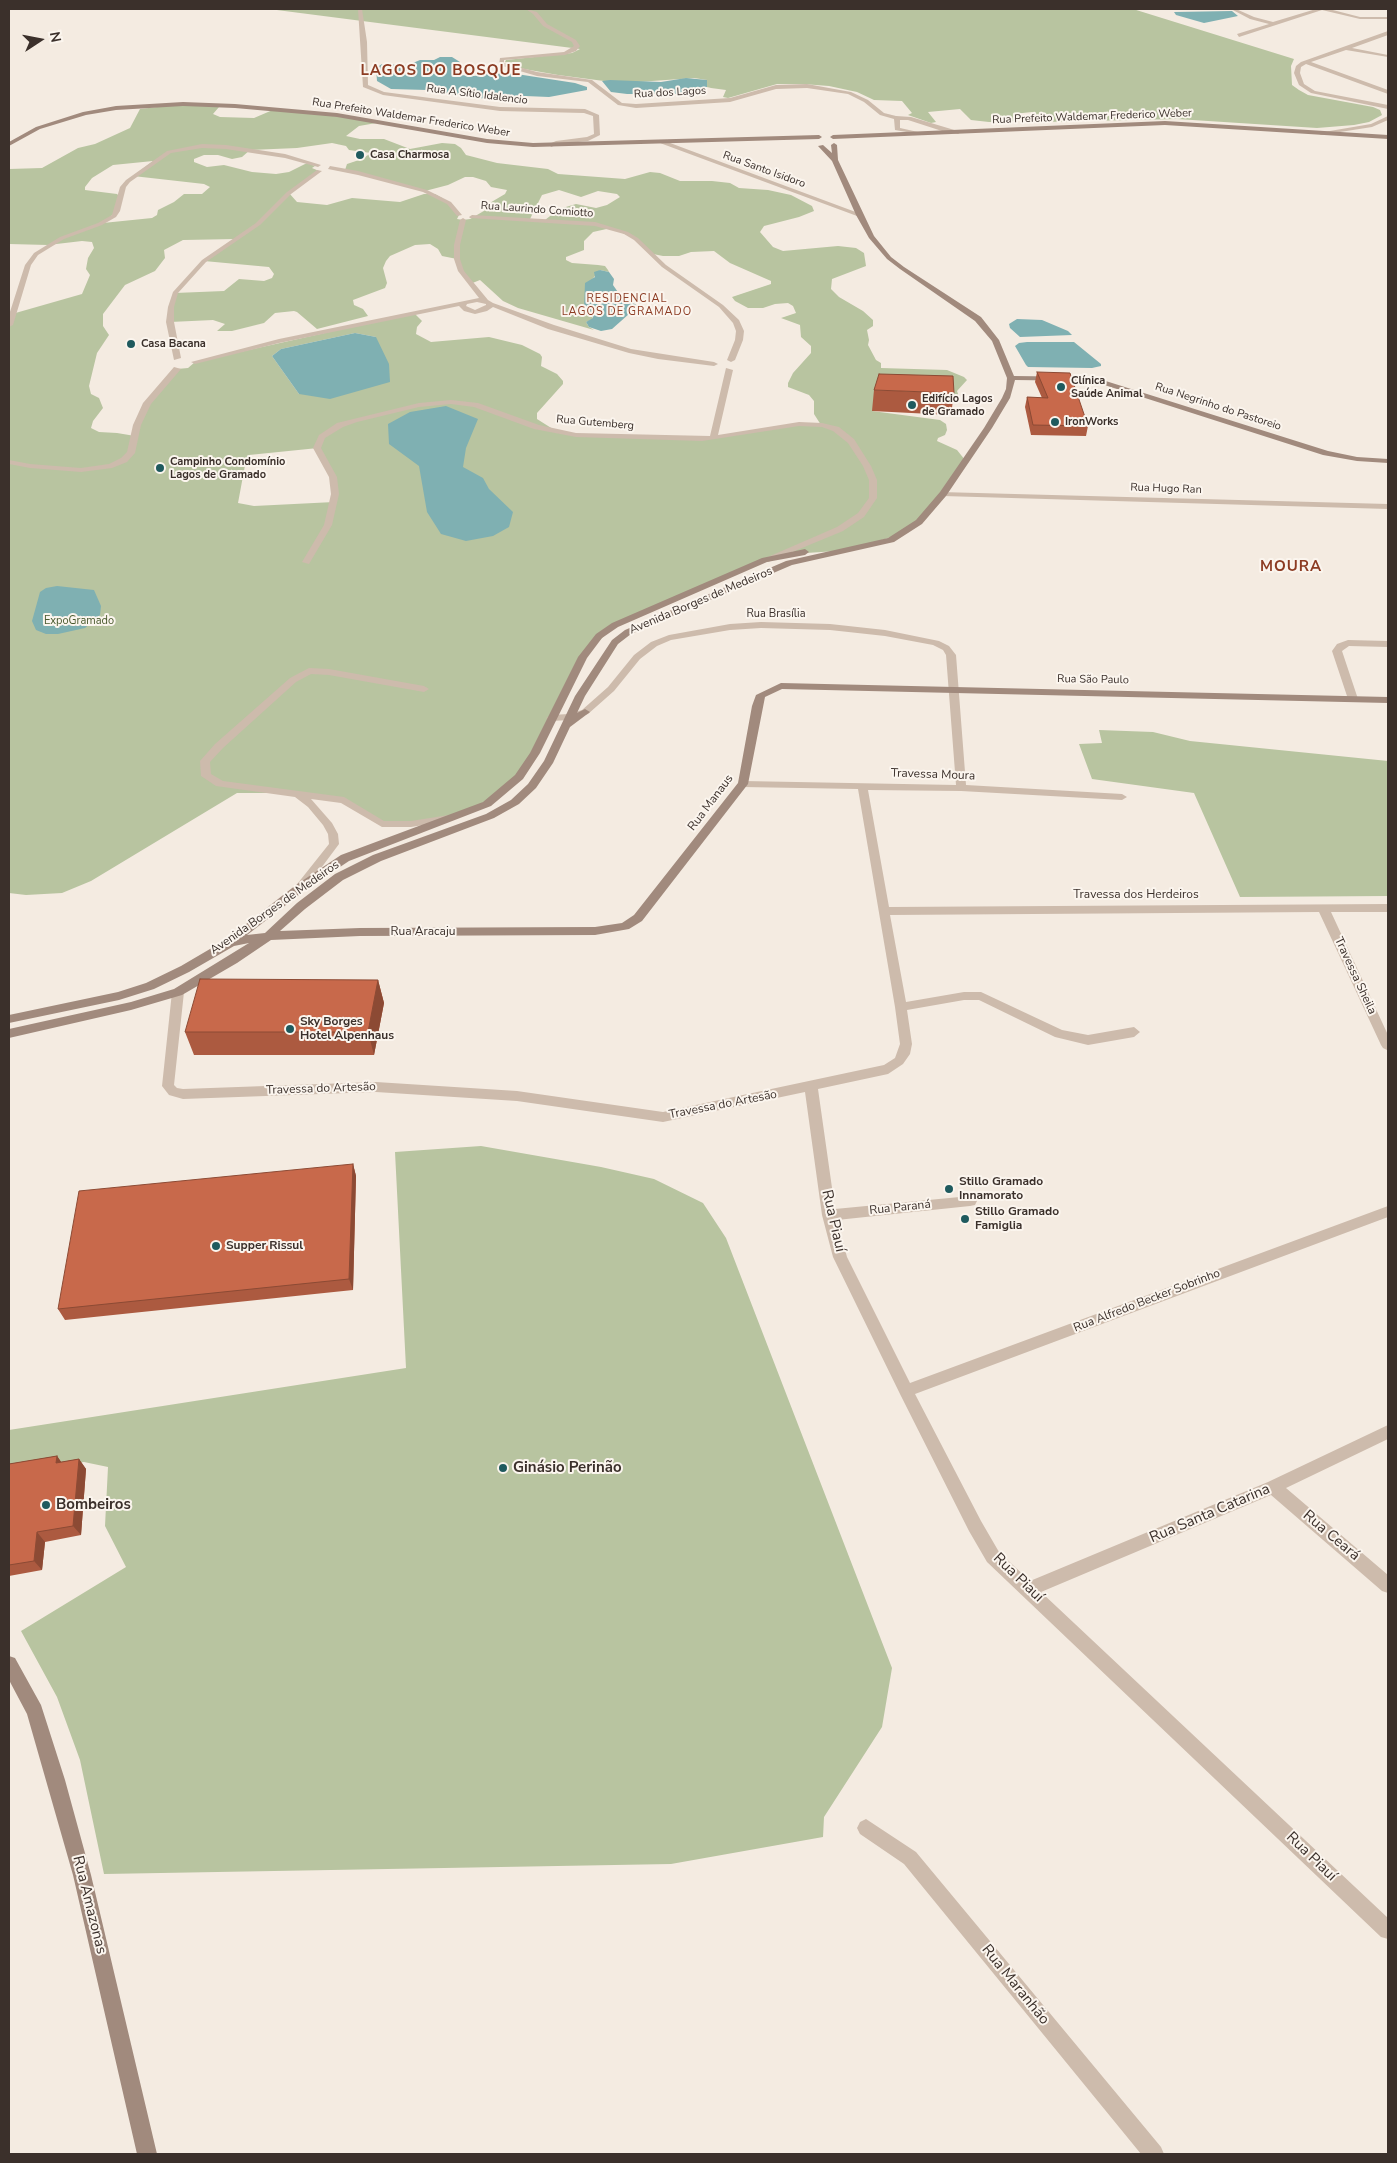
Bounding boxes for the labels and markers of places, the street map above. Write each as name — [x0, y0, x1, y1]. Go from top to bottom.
place label: Casa Charmosa — [370, 148, 449, 162]
marker: Casa Charmosa — [354, 149, 366, 161]
place label: Casa Bacana — [141, 337, 206, 351]
marker: Casa Bacana — [125, 338, 137, 350]
place label: Clínica Saúde Animal — [1071, 374, 1142, 400]
marker: Clínica Saúde Animal — [1055, 381, 1067, 393]
place label: Edifício Lagos de Gramado — [922, 392, 993, 418]
marker: Edifício Lagos de Gramado — [906, 399, 918, 411]
place label: IronWorks — [1065, 415, 1118, 429]
marker: IronWorks — [1049, 416, 1061, 428]
place label: Campinho Condomínio Lagos de Gramado — [170, 455, 285, 481]
marker: Campinho Condomínio Lagos de Gramado — [154, 462, 166, 474]
place label: Sky Borges Hotel Alpenhaus — [300, 1015, 394, 1043]
marker: Sky Borges Hotel Alpenhaus — [284, 1023, 296, 1035]
place label: Stillo Gramado Innamorato — [959, 1175, 1043, 1203]
marker: Stillo Gramado Innamorato — [943, 1183, 955, 1195]
place label: Stillo Gramado Famiglia — [975, 1205, 1059, 1233]
marker: Stillo Gramado Famiglia — [959, 1213, 971, 1225]
place label: Supper Rissul — [226, 1239, 303, 1253]
marker: Supper Rissul — [210, 1240, 222, 1252]
place label: Ginásio Perinão — [513, 1459, 622, 1477]
marker: Ginásio Perinão — [497, 1462, 509, 1474]
place label: Bombeiros — [56, 1496, 131, 1514]
marker: Bombeiros — [40, 1499, 52, 1511]

